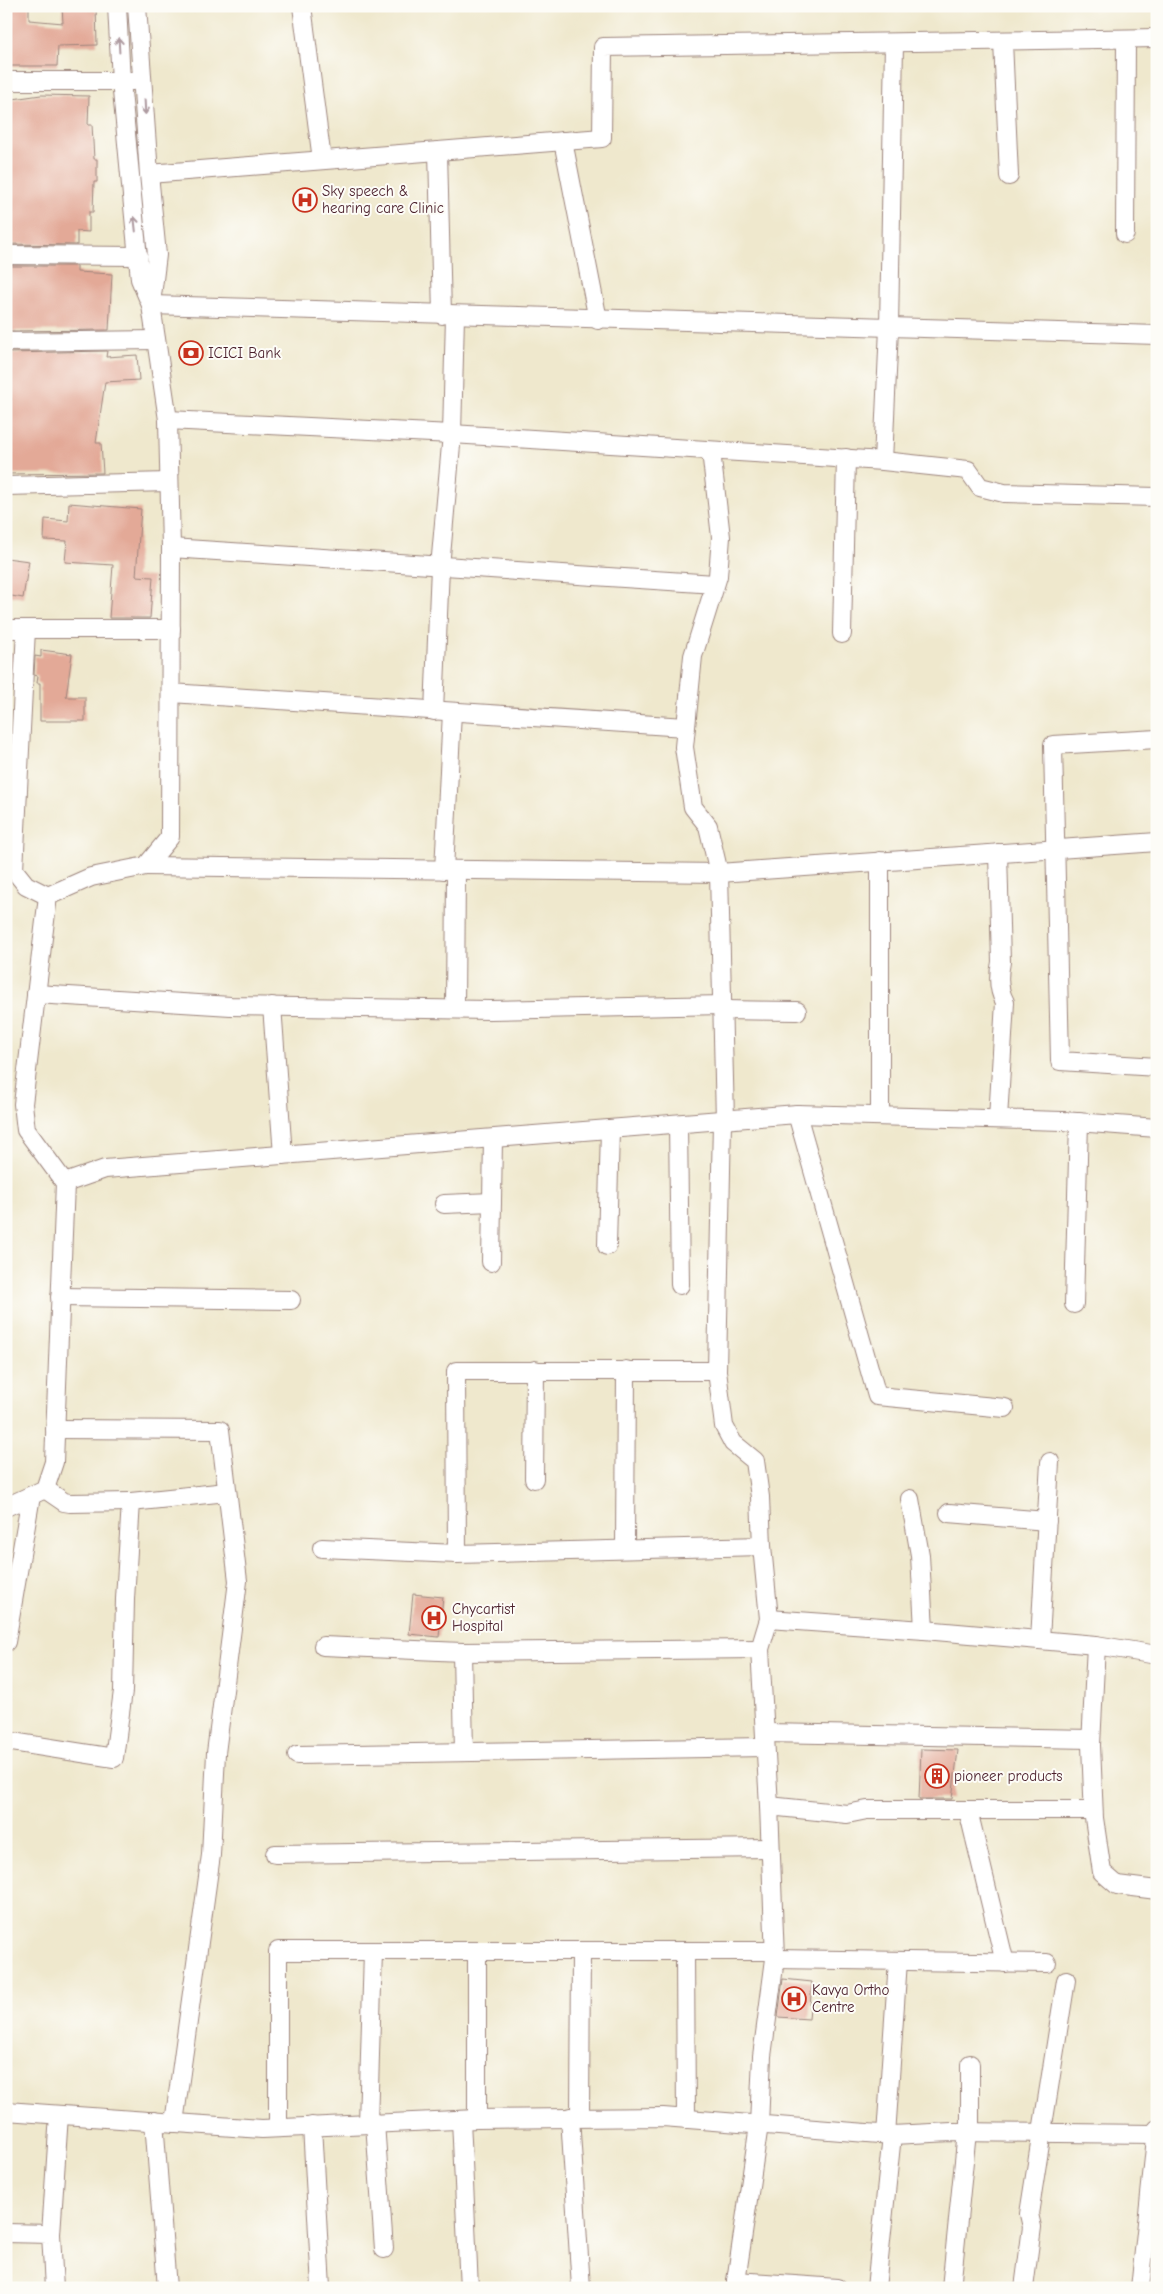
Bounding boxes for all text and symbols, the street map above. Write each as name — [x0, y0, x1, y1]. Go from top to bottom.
one-way arrow — [115, 37, 124, 53]
one-way arrow — [140, 99, 149, 115]
place label: Sky speech & hearing care Clinic — [322, 182, 444, 217]
hospital icon: Sky speech & hearing care Clinic — [292, 187, 318, 213]
one-way arrow — [130, 216, 140, 232]
bank icon: ICICI Bank — [178, 340, 204, 366]
place label: ICICI Bank — [208, 344, 282, 362]
place label: Chycartist Hospital — [452, 1600, 516, 1635]
hospital icon: Chycartist Hospital — [421, 1605, 447, 1631]
building icon: pioneer products — [924, 1763, 950, 1789]
place label: pioneer products — [954, 1767, 1063, 1785]
place label: Kavya Ortho Centre — [812, 1981, 890, 2016]
hospital icon: Kavya Ortho Centre — [781, 1986, 807, 2012]

